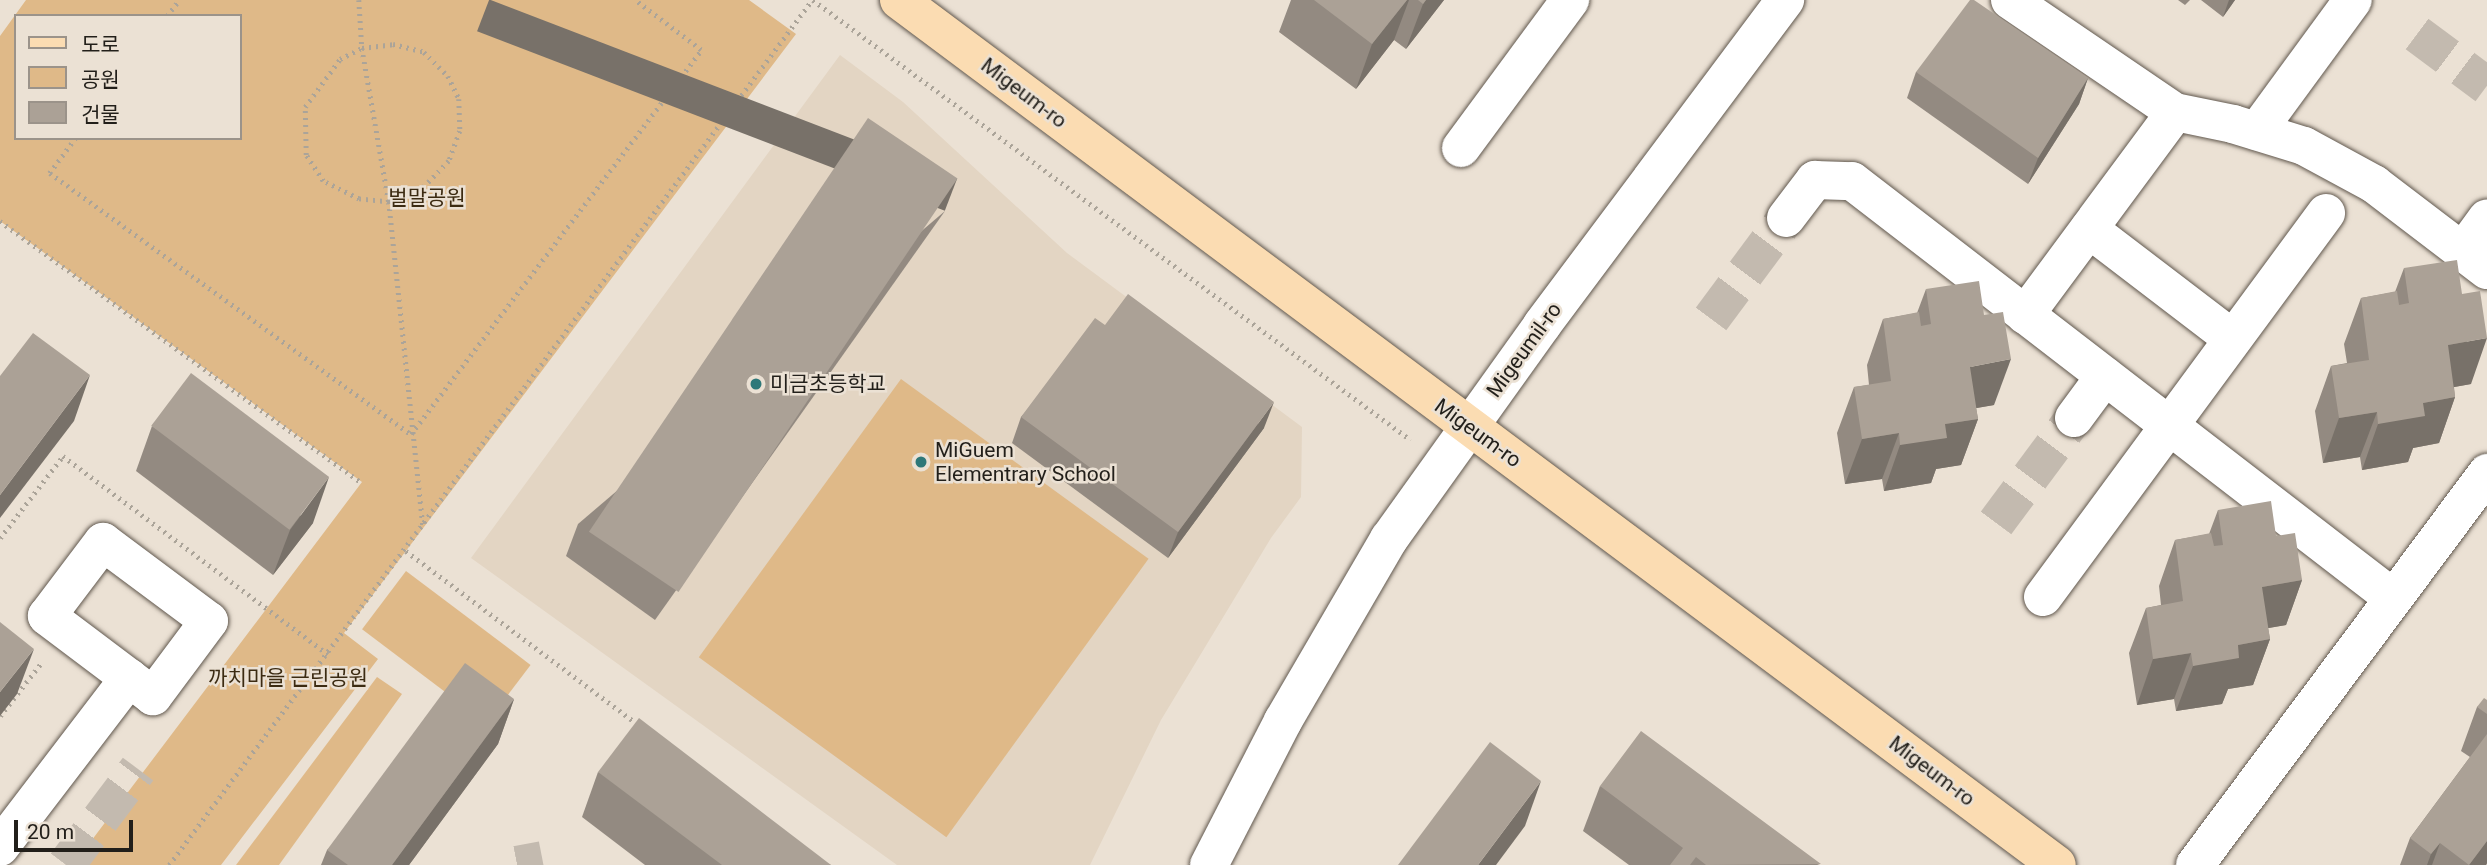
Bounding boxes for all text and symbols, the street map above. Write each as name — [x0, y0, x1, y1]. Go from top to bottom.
legend — [14, 14, 242, 140]
text: 도로 — [81, 33, 120, 57]
street label: Migeum-ro — [976, 53, 1072, 133]
text: 공원 — [81, 68, 120, 92]
text: 건물 — [81, 103, 120, 127]
park label: 벌말공원 — [388, 185, 466, 211]
street label: Migeumil-ro — [1481, 298, 1567, 402]
place label: 미금초등학교 — [770, 371, 886, 397]
marker: 미금초등학교 — [748, 376, 764, 392]
street label: Migeum-ro — [1430, 393, 1526, 473]
place label: MiGuem Elementrary School — [935, 437, 1116, 487]
marker: MiGuem Elementrary School — [913, 454, 929, 470]
park label: 까치마을 근린공원 — [208, 665, 368, 691]
street label: Migeum-ro — [1884, 731, 1980, 811]
scale bar — [18, 806, 136, 850]
text: 20 m — [27, 820, 74, 844]

